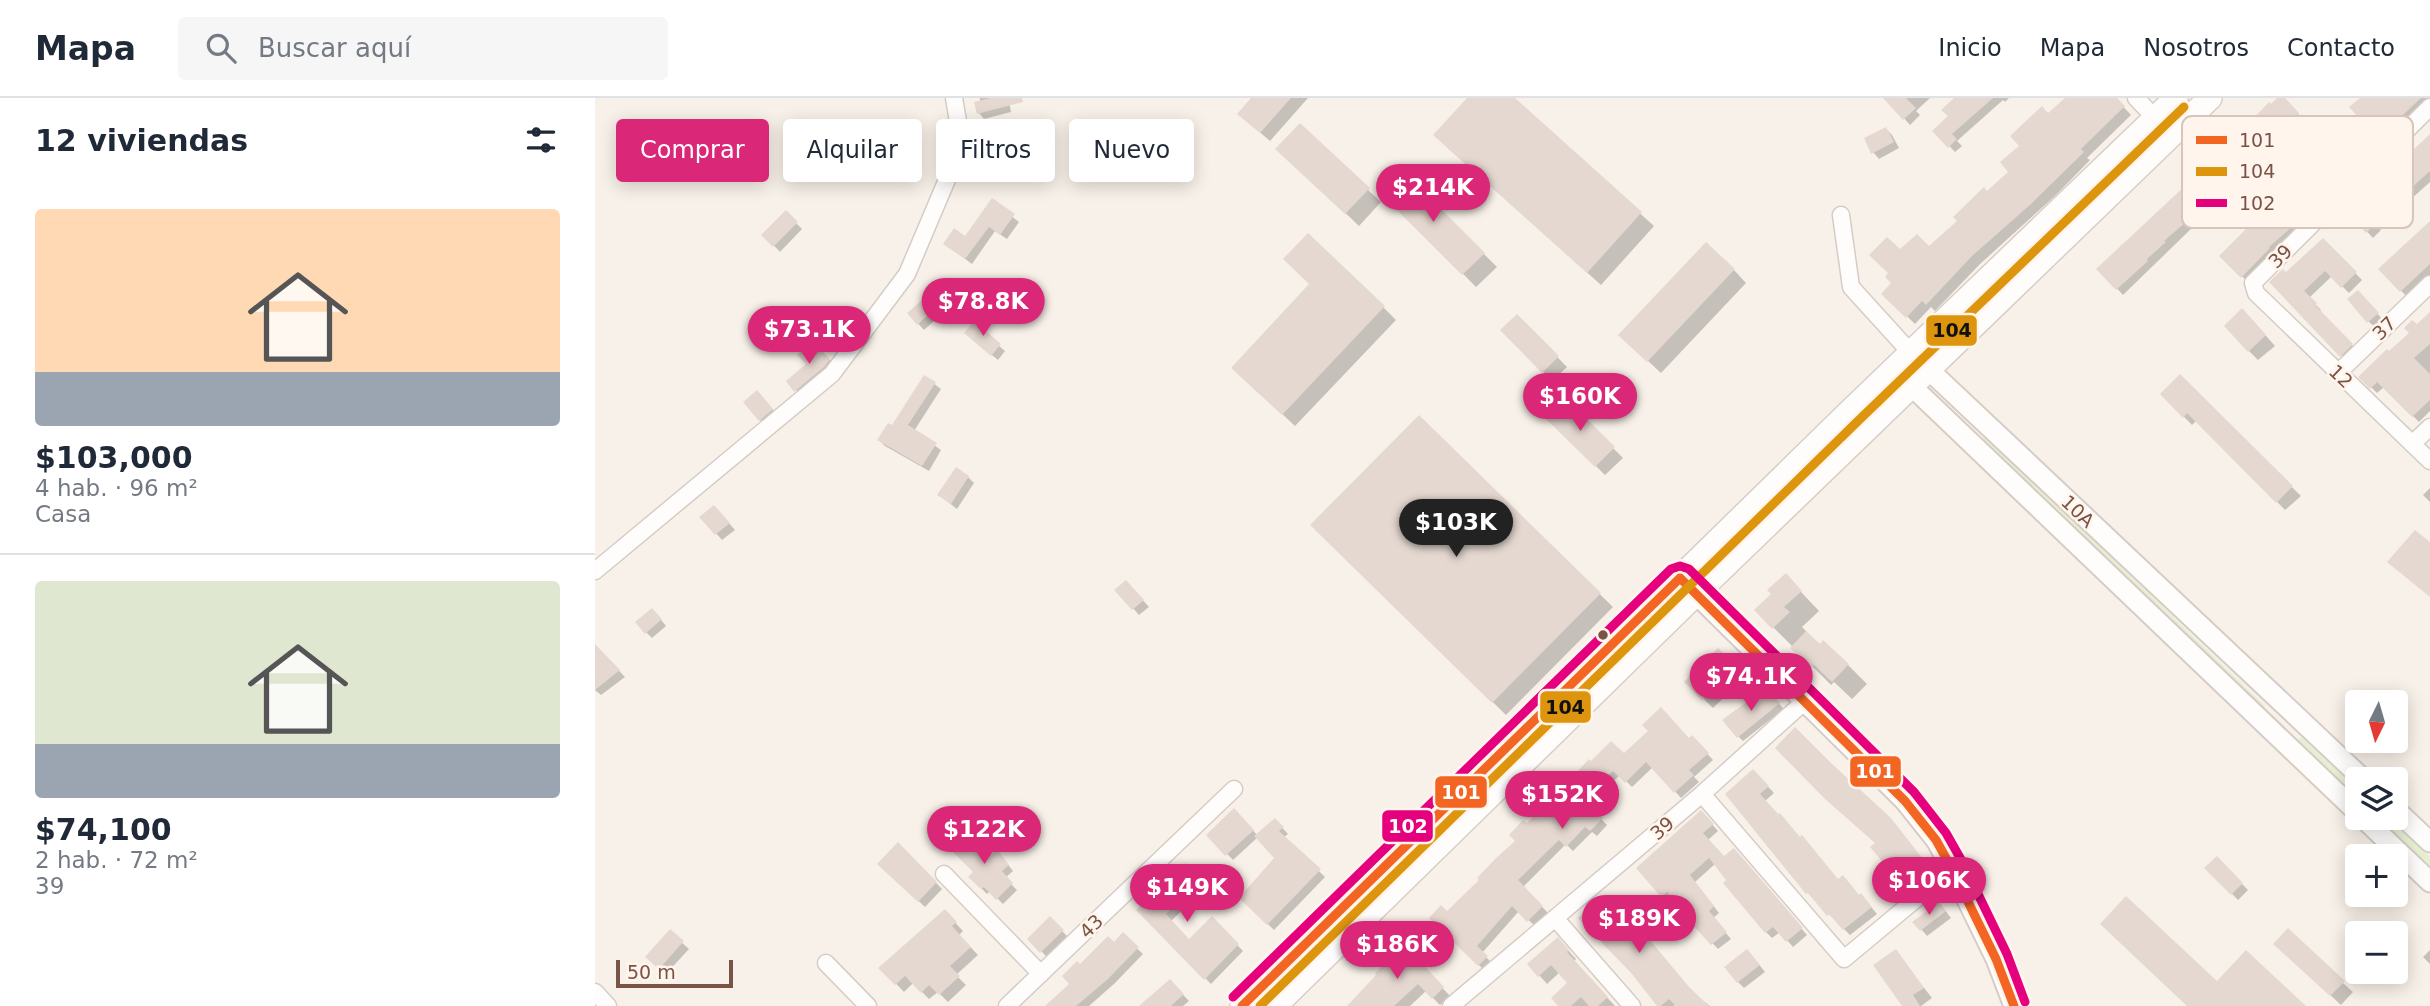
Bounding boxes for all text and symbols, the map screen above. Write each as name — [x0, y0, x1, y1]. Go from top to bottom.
search box — [178, 17, 668, 80]
text: Mapa — [35, 29, 136, 68]
icon: search — [202, 29, 240, 67]
text: Buscar aquí — [258, 33, 411, 63]
text: Inicio — [1938, 34, 2002, 62]
text: Mapa — [2040, 34, 2105, 62]
text: Nosotros — [2143, 34, 2249, 62]
text: Contacto — [2287, 34, 2395, 62]
legend — [2182, 116, 2413, 228]
chip: Comprar — [616, 119, 769, 182]
chip: Alquilar — [783, 119, 922, 182]
chip: Filtros — [936, 119, 1055, 182]
chip: Nuevo — [1069, 119, 1194, 182]
icon: filters — [522, 121, 560, 159]
text: 12 viviendas — [35, 123, 248, 158]
text: 101 — [2239, 129, 2275, 151]
text: 104 — [2239, 160, 2275, 182]
pin: $214K — [1384, 164, 1482, 224]
text: $214K — [1392, 174, 1474, 200]
text: 102 — [2239, 192, 2275, 214]
street label: 39 — [2264, 240, 2296, 272]
icon: home — [235, 254, 361, 380]
pin: $78.8K — [926, 278, 1040, 338]
text: $78.8K — [938, 288, 1028, 314]
pin: $73.1K — [752, 306, 866, 366]
street label: 37 — [2368, 312, 2400, 344]
line badge: 104 — [1925, 314, 1978, 347]
text: $73.1K — [764, 316, 854, 342]
text: 104 — [1932, 319, 1972, 341]
street label: 12 — [2325, 360, 2357, 392]
pin: $160K — [1531, 374, 1629, 433]
text: $160K — [1539, 383, 1621, 409]
text: $103,000 — [35, 440, 193, 475]
text: 4 hab. · 96 m² — [35, 475, 198, 501]
street label: 10A — [2057, 490, 2099, 532]
pin: $103K — [1407, 500, 1505, 559]
text: Casa — [35, 501, 91, 527]
text: $103K — [1415, 509, 1497, 535]
icon: home — [235, 626, 361, 752]
unlabelled marker — [1596, 628, 1610, 642]
pin: $74.1K — [1694, 654, 1808, 713]
text: $74.1K — [1706, 663, 1796, 689]
line badge: 104 — [1539, 690, 1592, 724]
north arrow — [2345, 690, 2408, 752]
map controls — [2345, 690, 2408, 984]
text: 104 — [1545, 696, 1585, 718]
line badge: 101 — [1849, 755, 1902, 788]
text: 101 — [1855, 760, 1895, 782]
button: layers — [2345, 767, 2408, 830]
pin: $152K — [1513, 772, 1611, 831]
line badge: 101 — [1434, 775, 1488, 809]
text: 101 — [1441, 781, 1481, 803]
text: $152K — [1521, 781, 1603, 807]
pin: $122K — [935, 806, 1033, 866]
line badge: 102 — [1381, 809, 1434, 843]
text: $74,100 — [35, 812, 172, 847]
street label: 39 — [1646, 812, 1678, 844]
text: 102 — [1388, 815, 1428, 837]
text: $122K — [943, 816, 1025, 842]
button: + — [2345, 844, 2408, 907]
text: 2 hab. · 72 m² — [35, 847, 198, 873]
pin: $106K — [1880, 858, 1978, 917]
pin: $149K — [1138, 864, 1236, 924]
text: $106K — [1888, 867, 1970, 893]
text: 39 — [35, 873, 64, 899]
text: $149K — [1146, 874, 1228, 900]
pin: $189K — [1590, 896, 1688, 955]
text: $189K — [1598, 905, 1680, 931]
street label: 43 — [1075, 910, 1107, 942]
button: − — [2345, 921, 2408, 984]
pin: $186K — [1348, 922, 1446, 981]
text: $186K — [1356, 931, 1438, 957]
scale bar — [616, 957, 733, 989]
text: 50 m — [627, 961, 676, 983]

